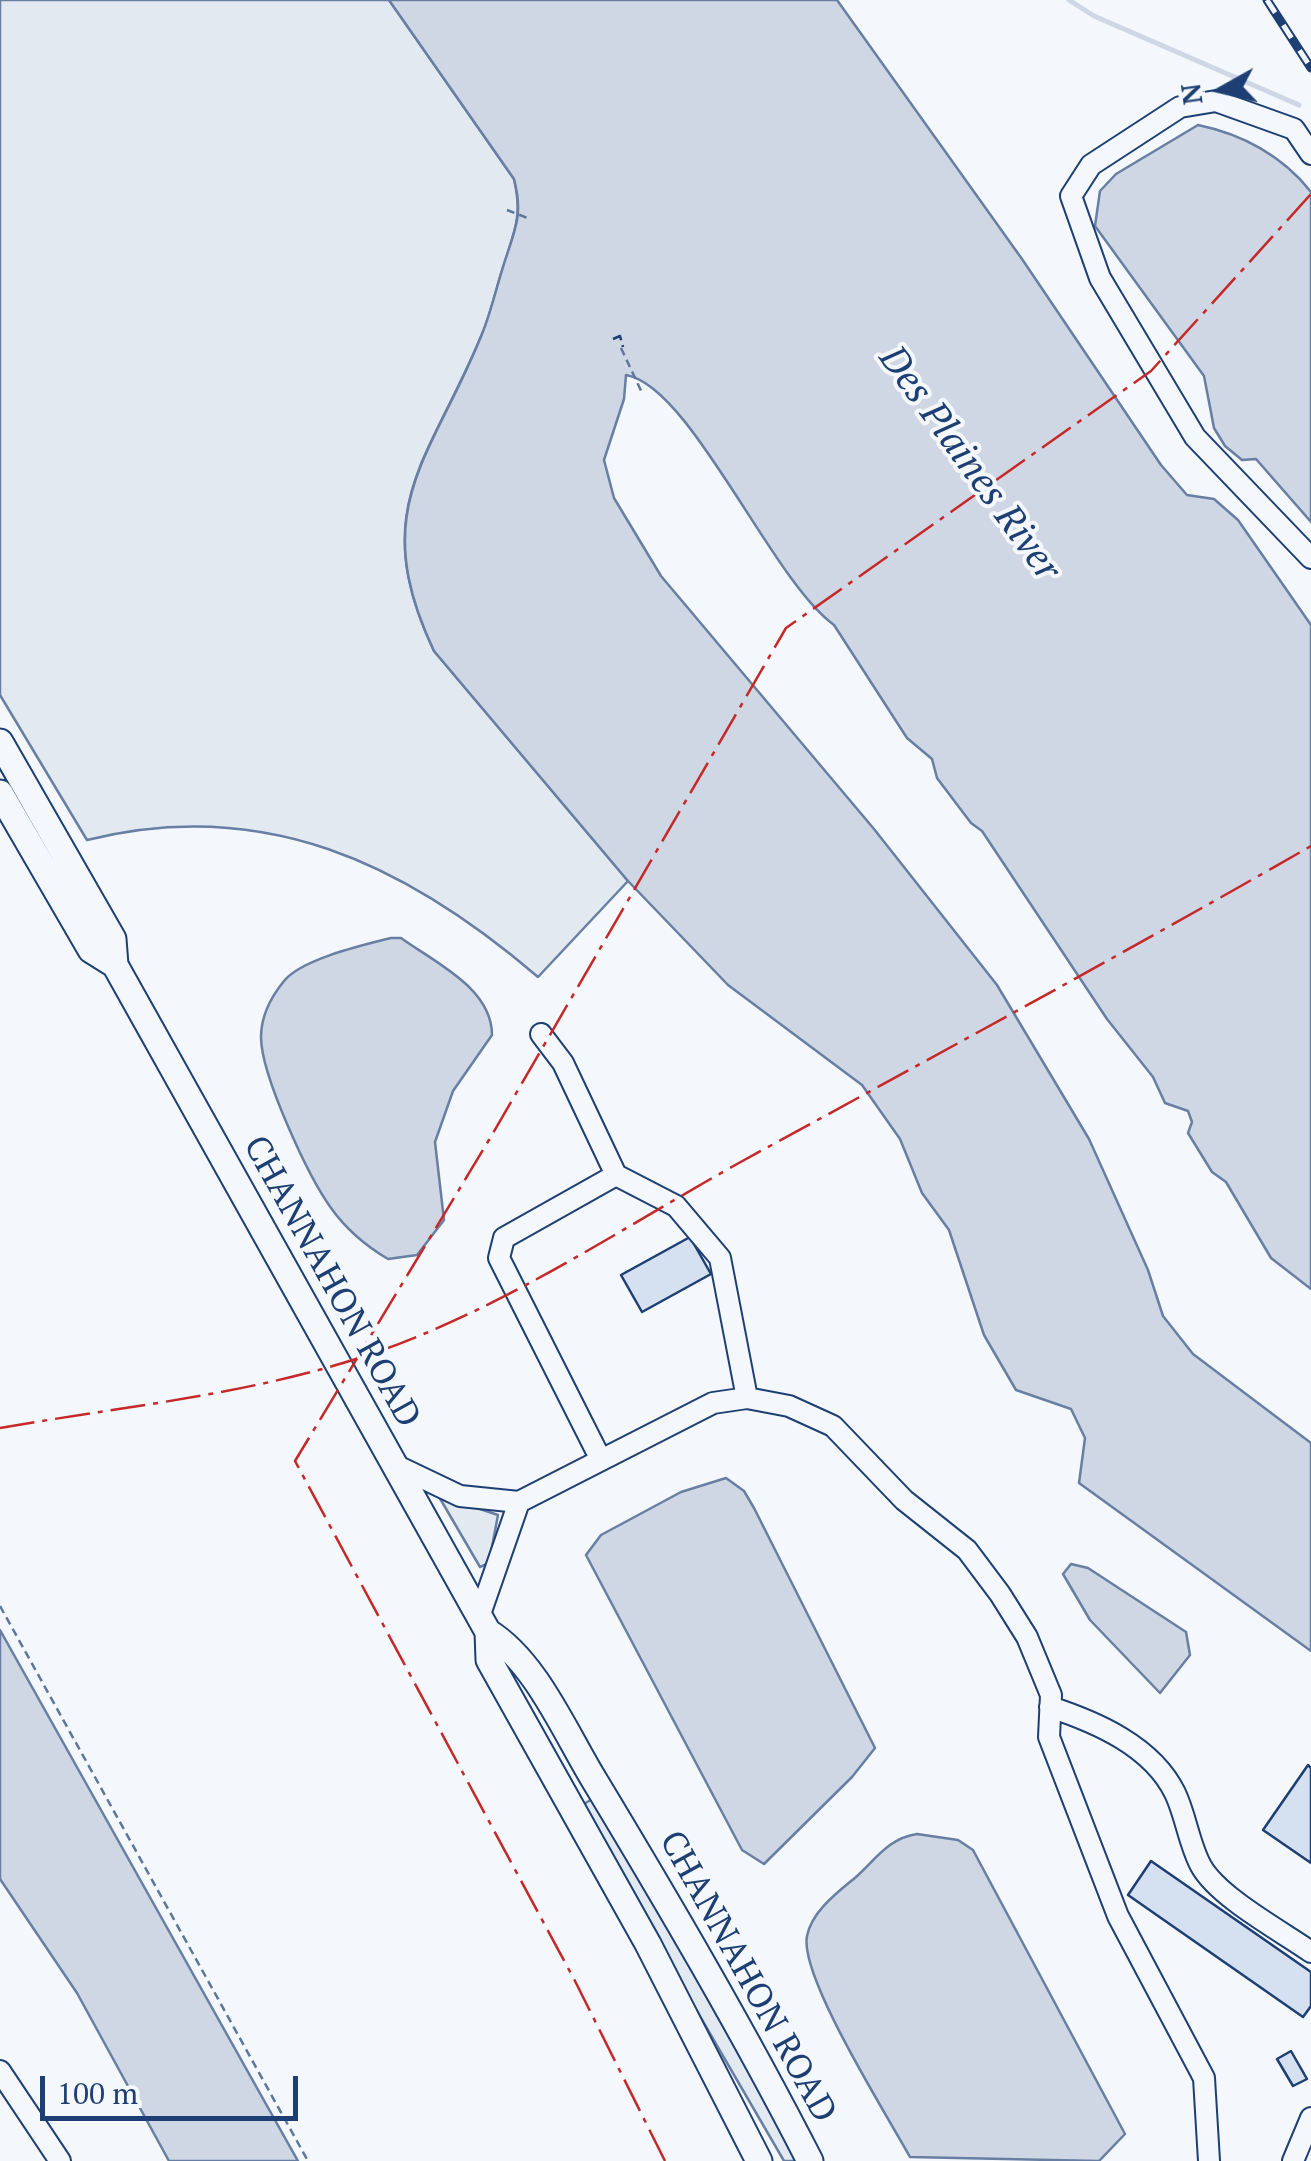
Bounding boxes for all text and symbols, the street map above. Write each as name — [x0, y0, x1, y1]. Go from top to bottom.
north arrow — [1171, 40, 1271, 140]
text: N — [1171, 81, 1211, 107]
water label: Des Plaines River — [869, 338, 1069, 590]
street label: CHANNAHON ROAD — [233, 1129, 429, 1435]
street label: CHANNAHON ROAD — [649, 1824, 845, 2130]
scale bar — [45, 2056, 302, 2118]
text: 100 m — [57, 2073, 138, 2113]

